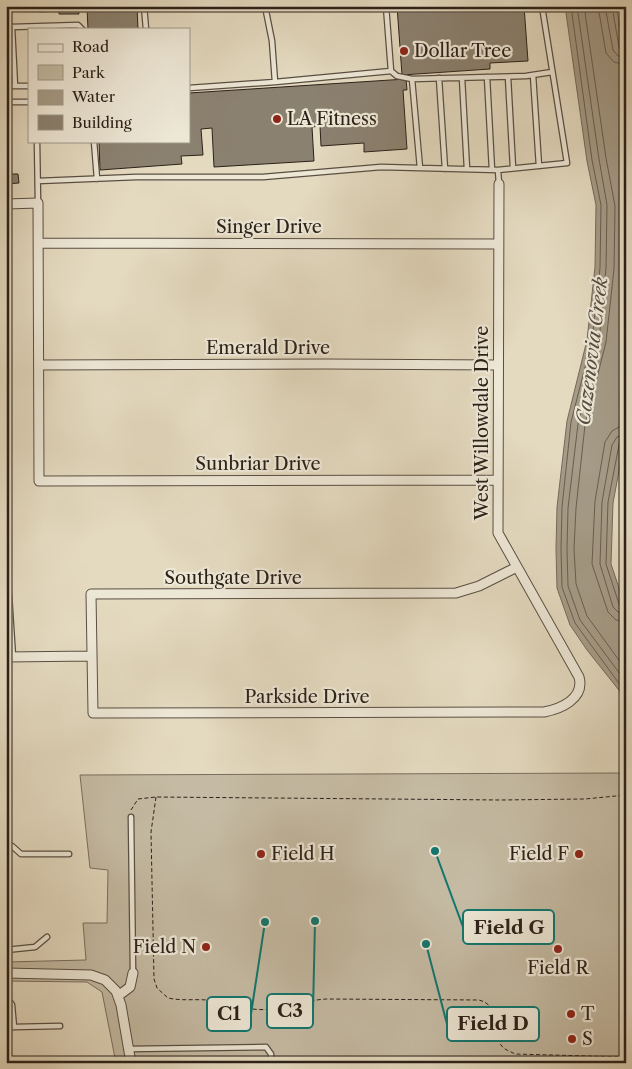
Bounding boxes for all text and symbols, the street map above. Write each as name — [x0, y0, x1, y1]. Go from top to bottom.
legend — [28, 28, 190, 142]
text: Road — [72, 37, 109, 56]
place label: Dollar Tree — [414, 40, 511, 62]
marker: Dollar Tree — [398, 45, 410, 57]
text: Park — [72, 63, 106, 82]
text: Water — [71, 87, 116, 106]
place label: LA Fitness — [287, 108, 377, 130]
text: Building — [72, 113, 132, 132]
marker: LA Fitness — [271, 113, 283, 125]
street label: Singer Drive — [216, 216, 322, 238]
water label: Cazenovia Creek — [572, 276, 613, 426]
street label: West Willowdale Drive — [471, 326, 493, 521]
street label: Emerald Drive — [206, 337, 330, 359]
street label: Sunbriar Drive — [195, 453, 321, 475]
street label: Southgate Drive — [164, 567, 302, 589]
street label: Parkside Drive — [244, 686, 370, 708]
place label: Field H — [271, 843, 335, 865]
place label: Field F — [509, 843, 569, 865]
marker: Field H — [255, 848, 267, 860]
marker: Field F — [573, 848, 585, 860]
callout: Field G — [463, 910, 554, 944]
text: Field G — [473, 916, 545, 939]
place label: Field N — [133, 936, 196, 958]
marker: Field N — [200, 941, 212, 953]
marker: Field R — [552, 943, 564, 955]
place label: Field R — [527, 957, 590, 979]
callout: C3 — [267, 994, 313, 1028]
callout: C1 — [207, 997, 251, 1031]
text: C3 — [277, 999, 303, 1022]
text: C1 — [217, 1002, 241, 1025]
place label: T — [581, 1003, 595, 1025]
callout: Field D — [447, 1007, 539, 1041]
marker: T — [565, 1008, 577, 1020]
text: Field D — [457, 1012, 529, 1035]
place label: S — [582, 1028, 593, 1050]
marker: S — [566, 1033, 578, 1045]

